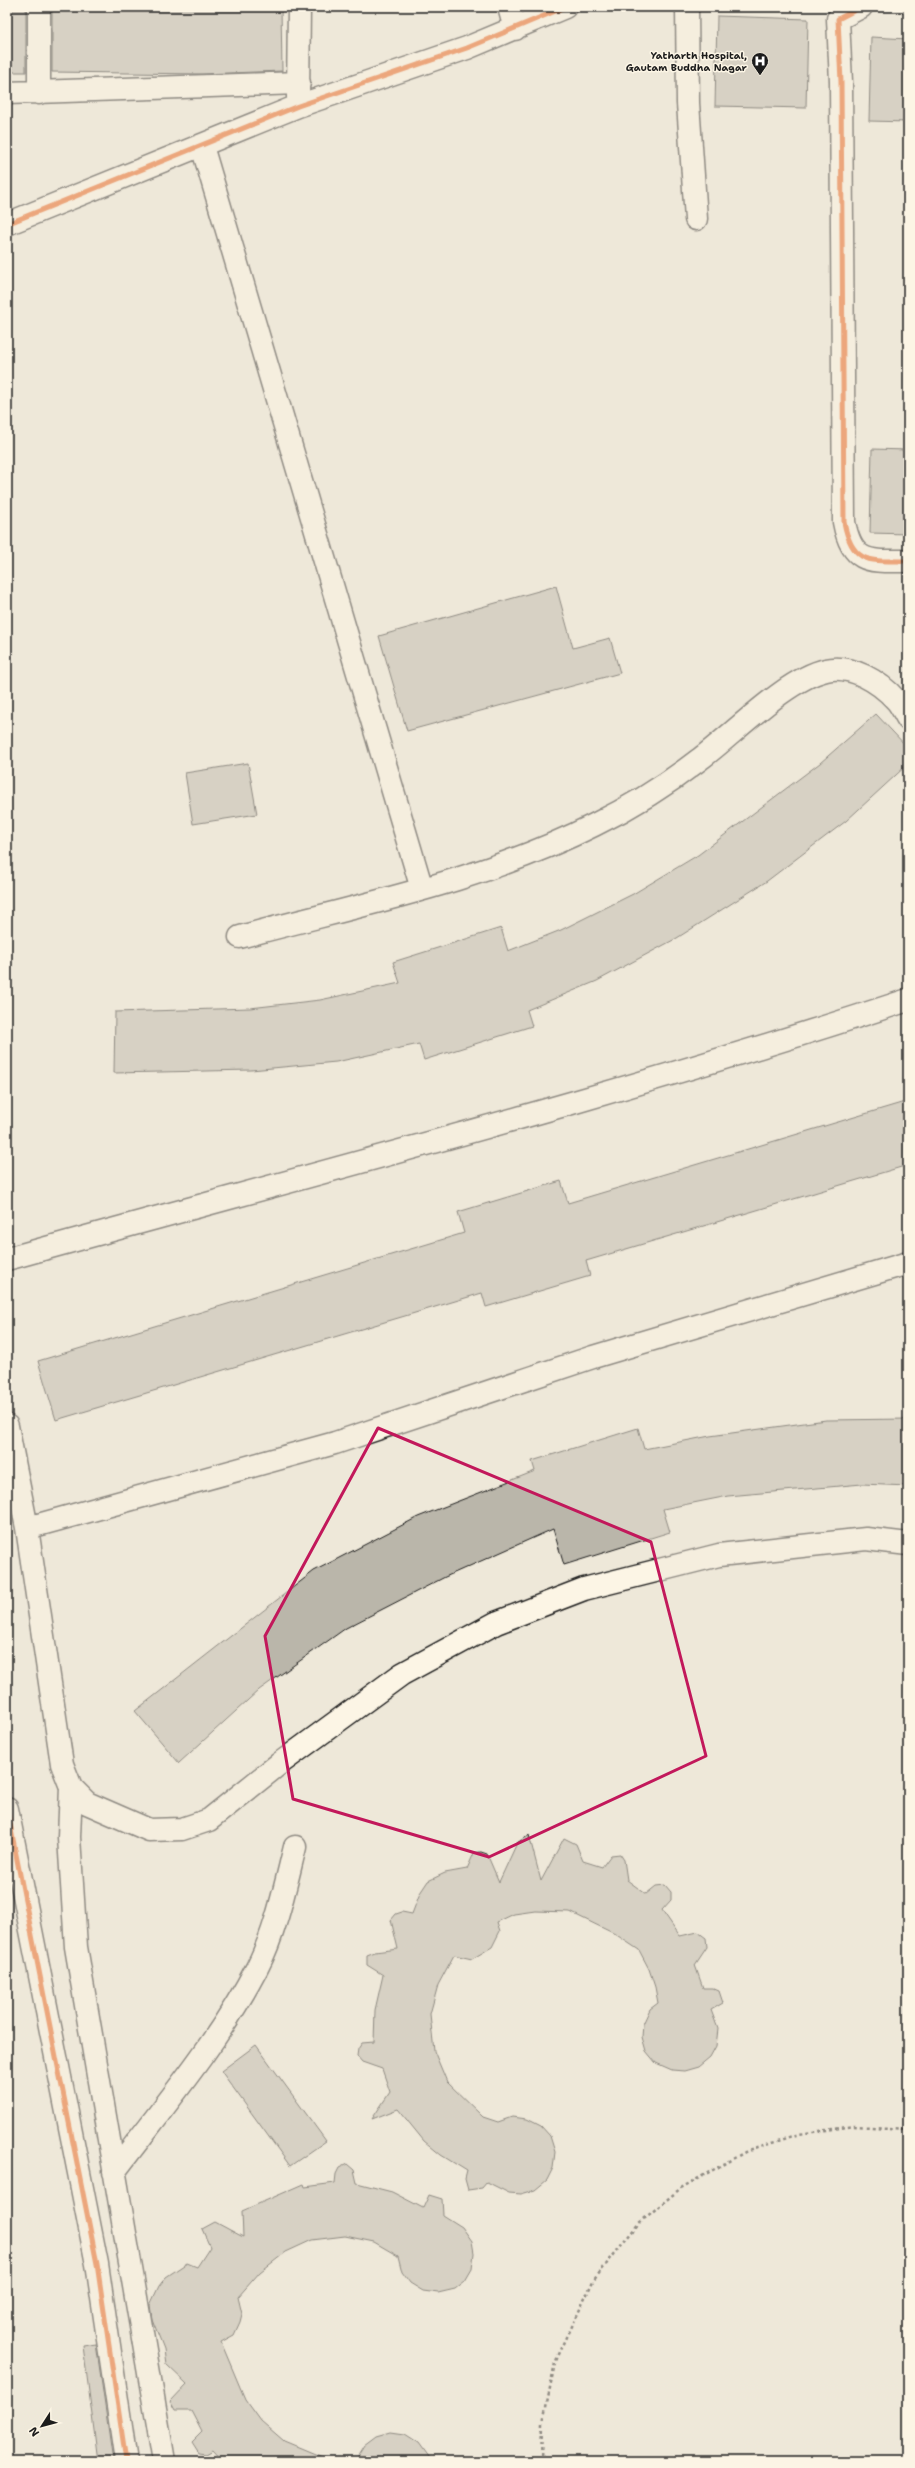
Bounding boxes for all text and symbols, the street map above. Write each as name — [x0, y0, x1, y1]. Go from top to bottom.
place label: Yatharth Hospital, Gautam Buddha Nagar — [626, 49, 748, 74]
hospital icon: Yatharth Hospital, Gautam Buddha Nagar — [750, 51, 770, 76]
north arrow — [22, 2406, 62, 2446]
text: N — [26, 2423, 43, 2440]

